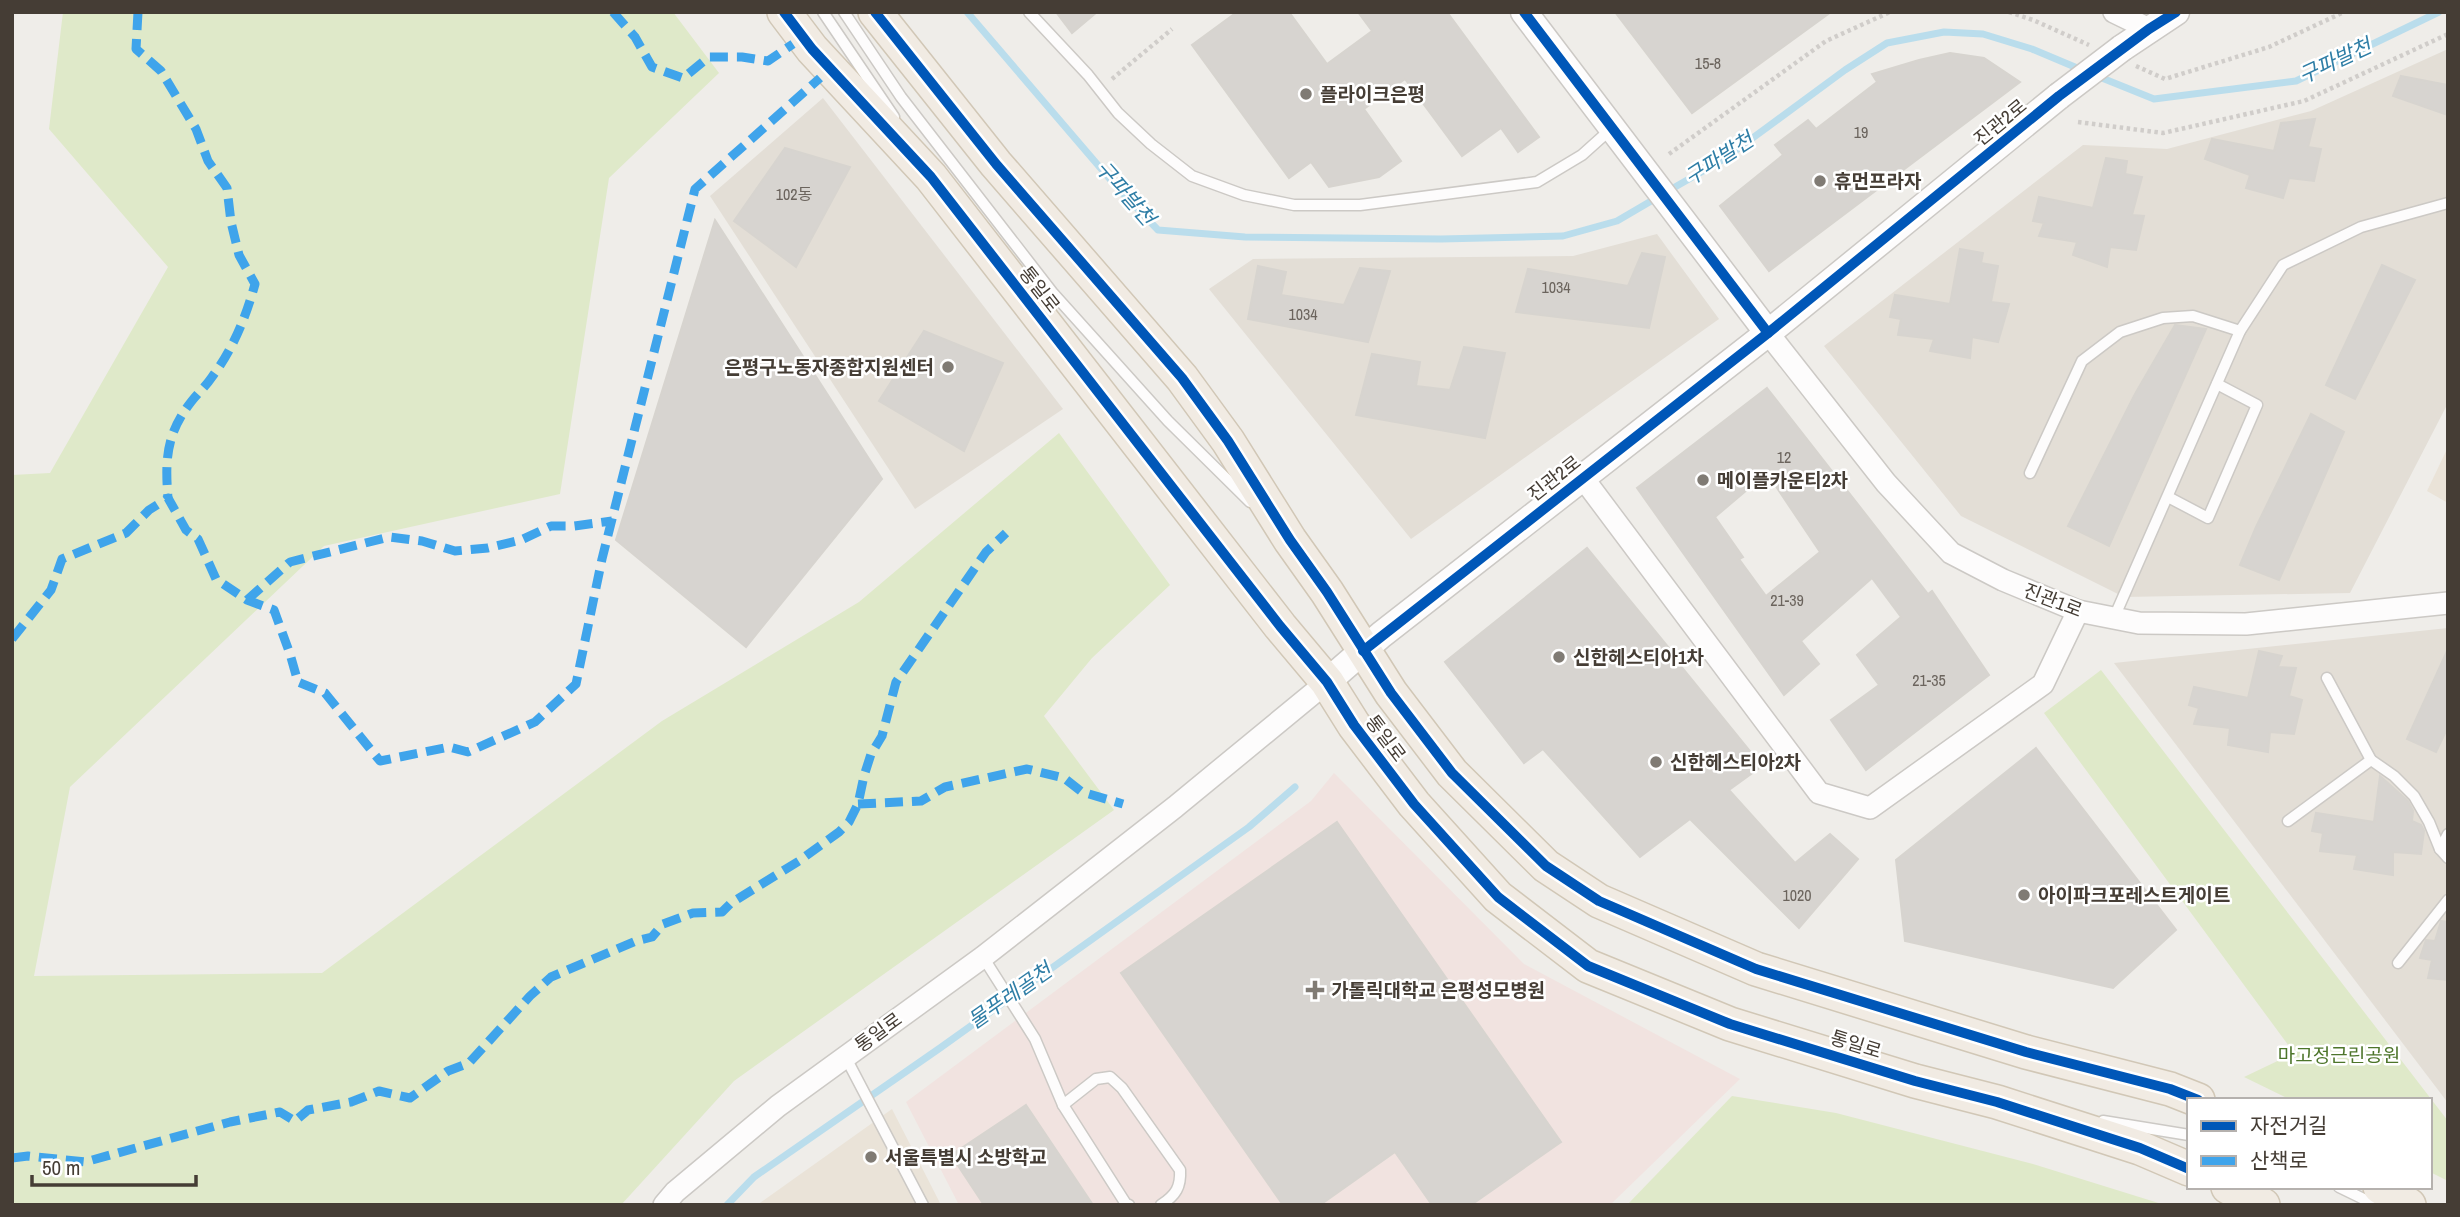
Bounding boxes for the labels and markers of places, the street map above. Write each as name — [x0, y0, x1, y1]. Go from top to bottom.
place label: 플라이크은평 — [1320, 81, 1425, 107]
marker: 플라이크은평 — [1298, 86, 1314, 102]
place label: 휴먼프라자 — [1834, 168, 1922, 194]
marker: 휴먼프라자 — [1812, 173, 1828, 189]
place label: 은평구노동자종합지원센터 — [724, 354, 934, 380]
marker: 은평구노동자종합지원센터 — [940, 359, 956, 375]
place label: 메이플카운티2차 — [1717, 467, 1849, 493]
marker: 메이플카운티2차 — [1695, 472, 1711, 488]
place label: 신한헤스티아1차 — [1573, 644, 1705, 670]
marker: 신한헤스티아1차 — [1551, 649, 1567, 665]
place label: 신한헤스티아2차 — [1670, 749, 1802, 775]
marker: 신한헤스티아2차 — [1648, 754, 1664, 770]
place label: 아이파크포레스트게이트 — [2038, 882, 2230, 908]
marker: 아이파크포레스트게이트 — [2016, 887, 2032, 903]
place label: 가톨릭대학교 은평성모병원 — [1331, 977, 1545, 1003]
marker: 가톨릭대학교 은평성모병원 — [1305, 980, 1325, 1000]
place label: 서울특별시 소방학교 — [885, 1144, 1047, 1170]
marker: 서울특별시 소방학교 — [863, 1149, 879, 1165]

